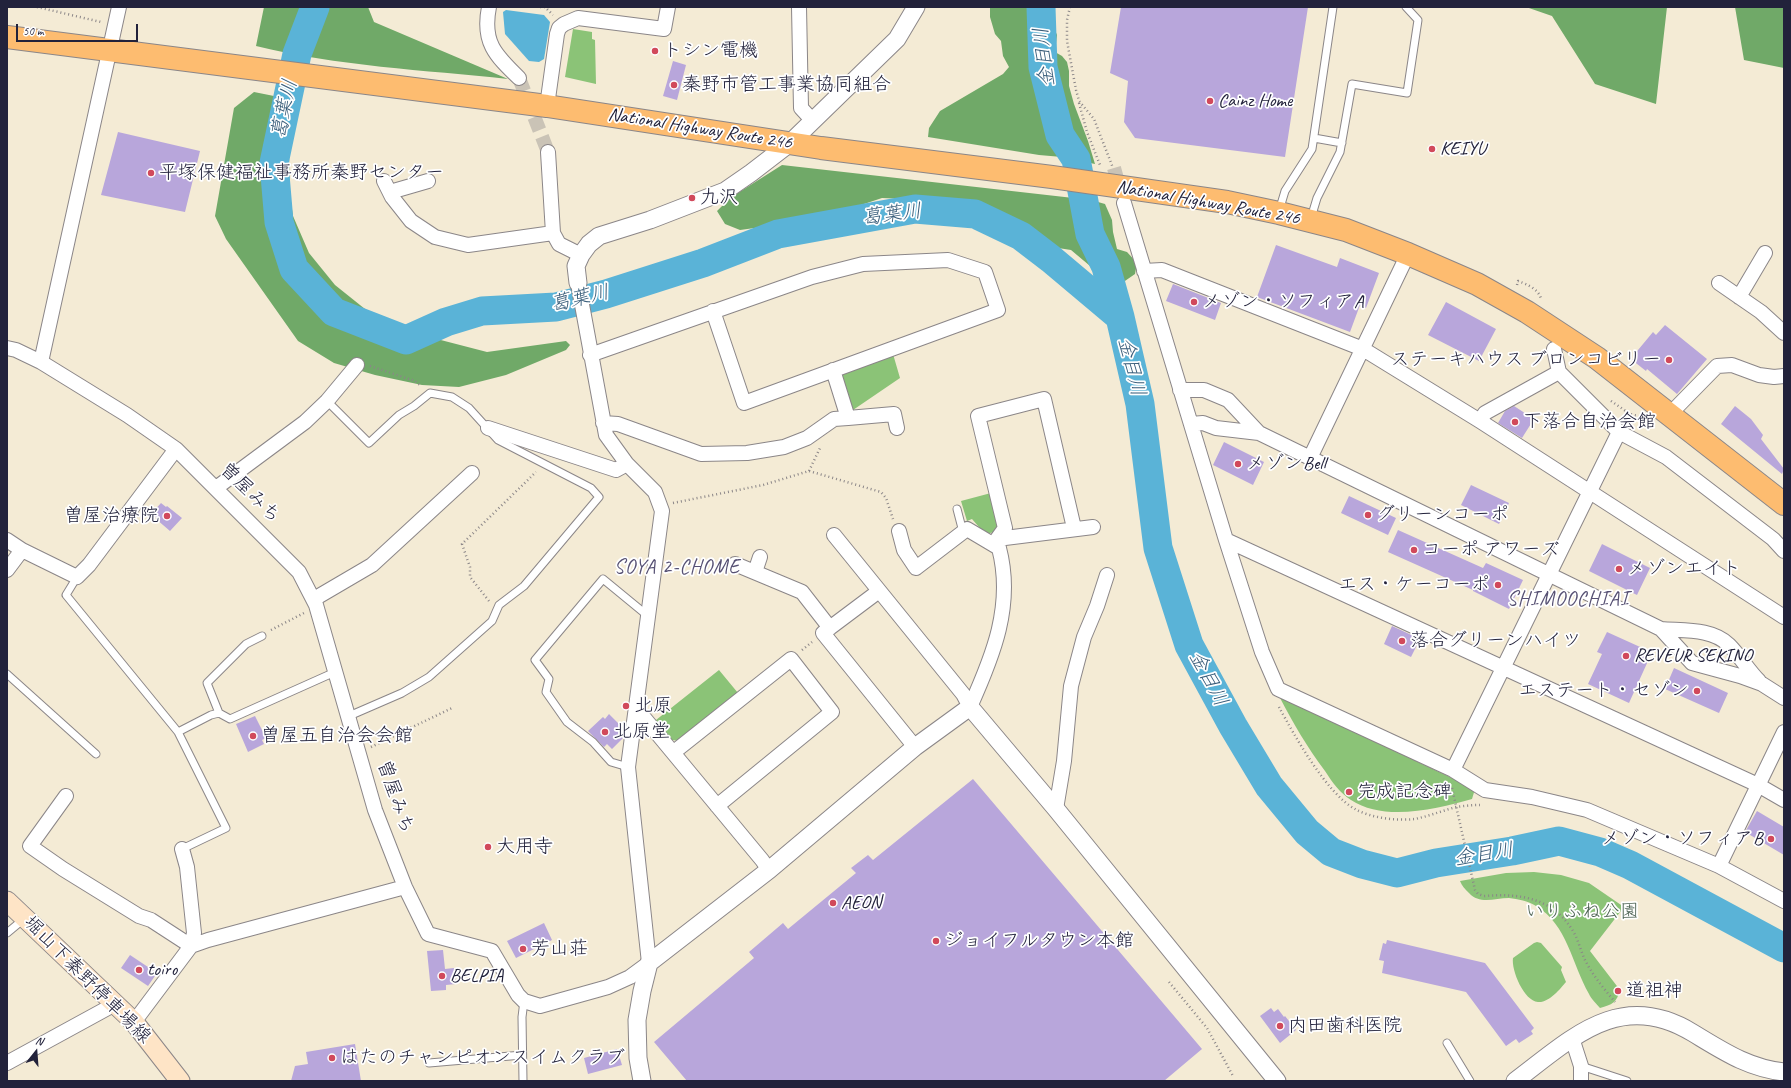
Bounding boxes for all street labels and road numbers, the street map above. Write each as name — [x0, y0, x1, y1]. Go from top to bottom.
street label: National Highway Route 246 — [607, 103, 793, 155]
street label: National Highway Route 246 — [1115, 176, 1301, 230]
street label: 曽屋みち — [215, 458, 285, 528]
street label: 曽屋みち — [372, 757, 418, 837]
street label: 堀山下秦野停車場線 — [18, 911, 156, 1049]

